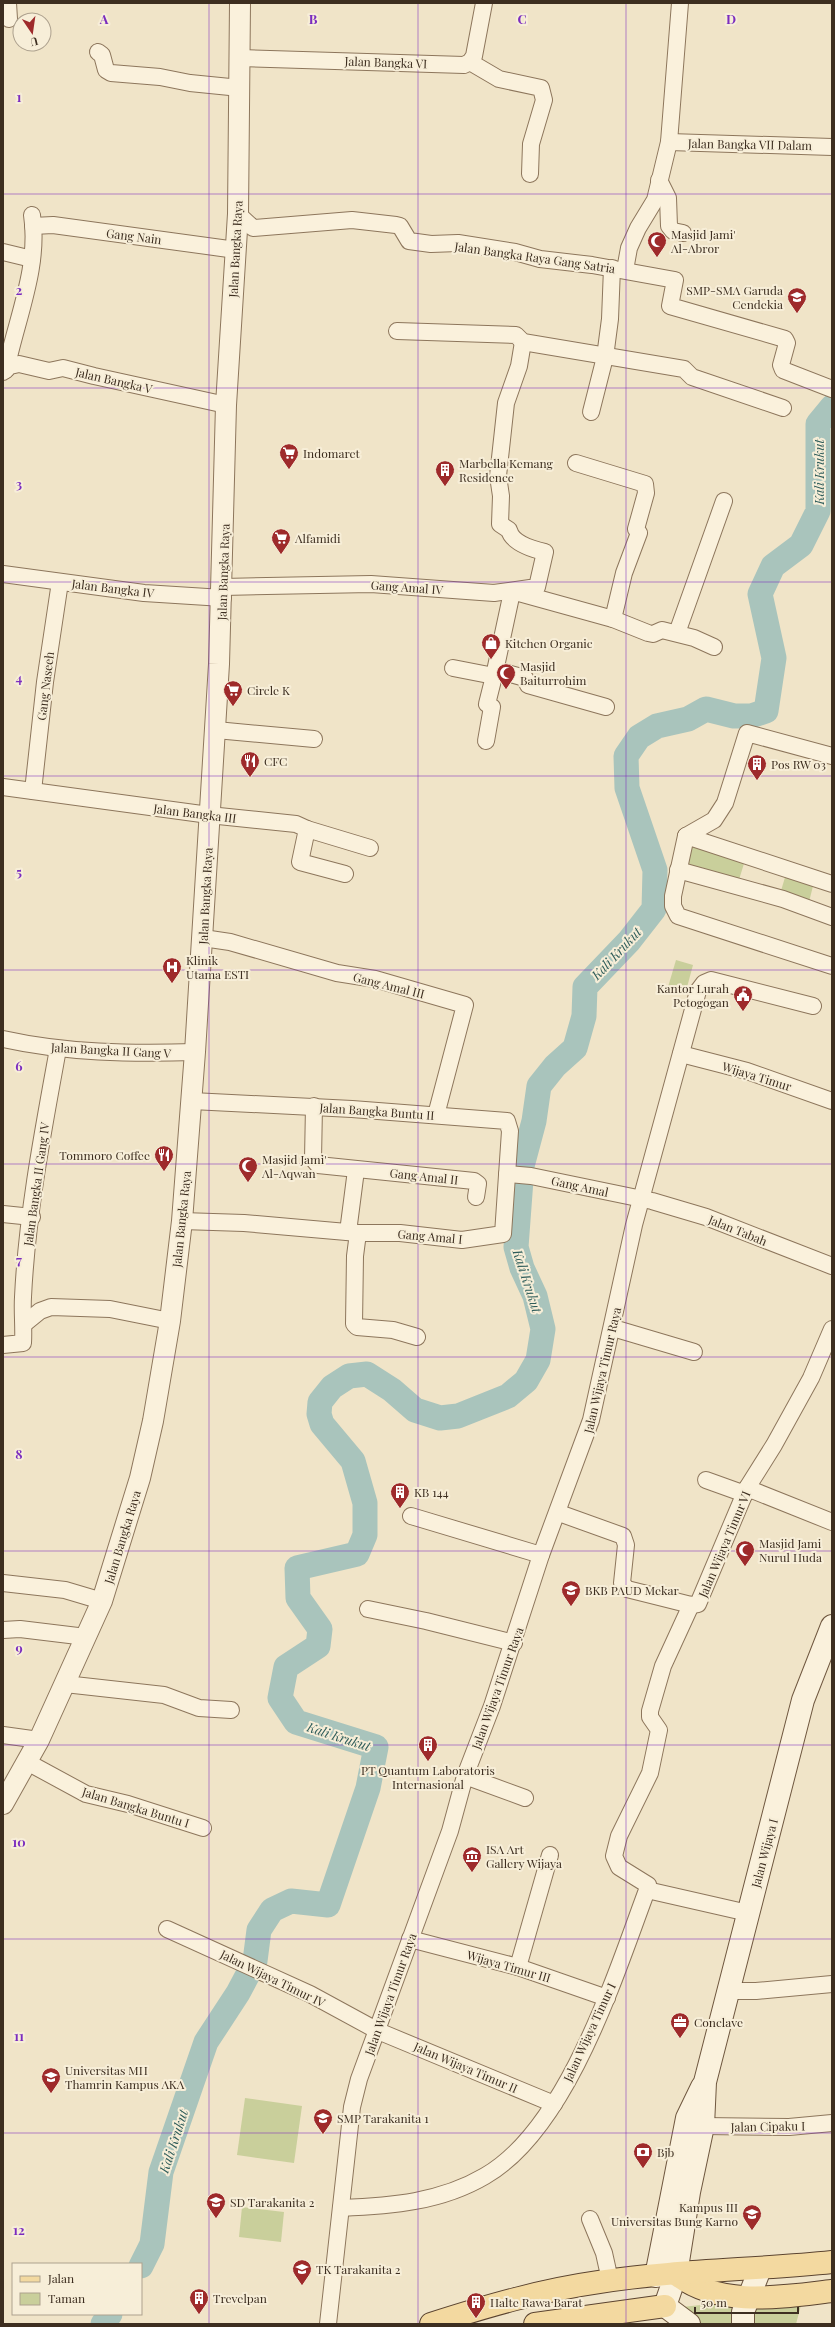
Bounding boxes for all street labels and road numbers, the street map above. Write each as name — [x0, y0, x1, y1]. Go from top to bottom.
street label: Jalan Bangka VI — [343, 53, 428, 71]
street label: Jalan Bangka VII Dalam — [687, 135, 813, 153]
street label: Jalan Bangka Raya — [224, 200, 246, 299]
street label: Gang Nain — [105, 225, 163, 247]
street label: Jalan Bangka Raya Gang Satria — [453, 238, 616, 276]
street label: Jalan Bangka V — [73, 363, 154, 397]
street label: Jalan Bangka Raya — [213, 523, 233, 622]
street label: Jalan Bangka IV — [70, 575, 156, 601]
street label: Gang Amal IV — [370, 576, 444, 598]
street label: Gang Naseeh — [33, 651, 57, 721]
street label: Jalan Bangka III — [152, 800, 237, 826]
street label: Jalan Bangka Raya — [194, 847, 216, 946]
street label: Gang Amal III — [352, 968, 426, 1002]
street label: Jalan Bangka II Gang V — [50, 1039, 172, 1061]
street label: Wijaya Timur — [719, 1058, 794, 1094]
street label: Jalan Bangka Buntu II — [318, 1099, 435, 1123]
street label: Jalan Bangka II Gang IV — [19, 1121, 53, 1248]
street label: Gang Amal II — [389, 1164, 459, 1188]
street label: Jalan Bangka Raya — [168, 1170, 194, 1269]
street label: Gang Amal — [550, 1172, 611, 1200]
street label: Jalan Tabah — [705, 1211, 770, 1249]
street label: Gang Amal I — [397, 1225, 463, 1247]
street label: Jalan Wijaya Timur Raya — [579, 1305, 624, 1436]
street label: Jalan Bangka Raya — [100, 1488, 144, 1587]
street label: Jalan Wijaya Timur VI — [694, 1488, 754, 1601]
street label: Jalan Wijaya Timur Raya — [467, 1625, 527, 1752]
street label: Jalan Bangka Buntu I — [80, 1783, 192, 1831]
street label: Jalan Wijaya I — [747, 1817, 781, 1890]
street label: Jalan Wijaya Timur Raya — [360, 1931, 420, 2058]
street label: Jalan Wijaya Timur IV — [217, 1945, 328, 2011]
street label: Wijaya Timur III — [464, 1946, 553, 1986]
street label: Jalan Wijaya Timur I — [559, 1980, 619, 2085]
street label: Jalan Wijaya Timur II — [411, 2037, 520, 2096]
street label: Jalan Cipaku I — [730, 2117, 805, 2135]

